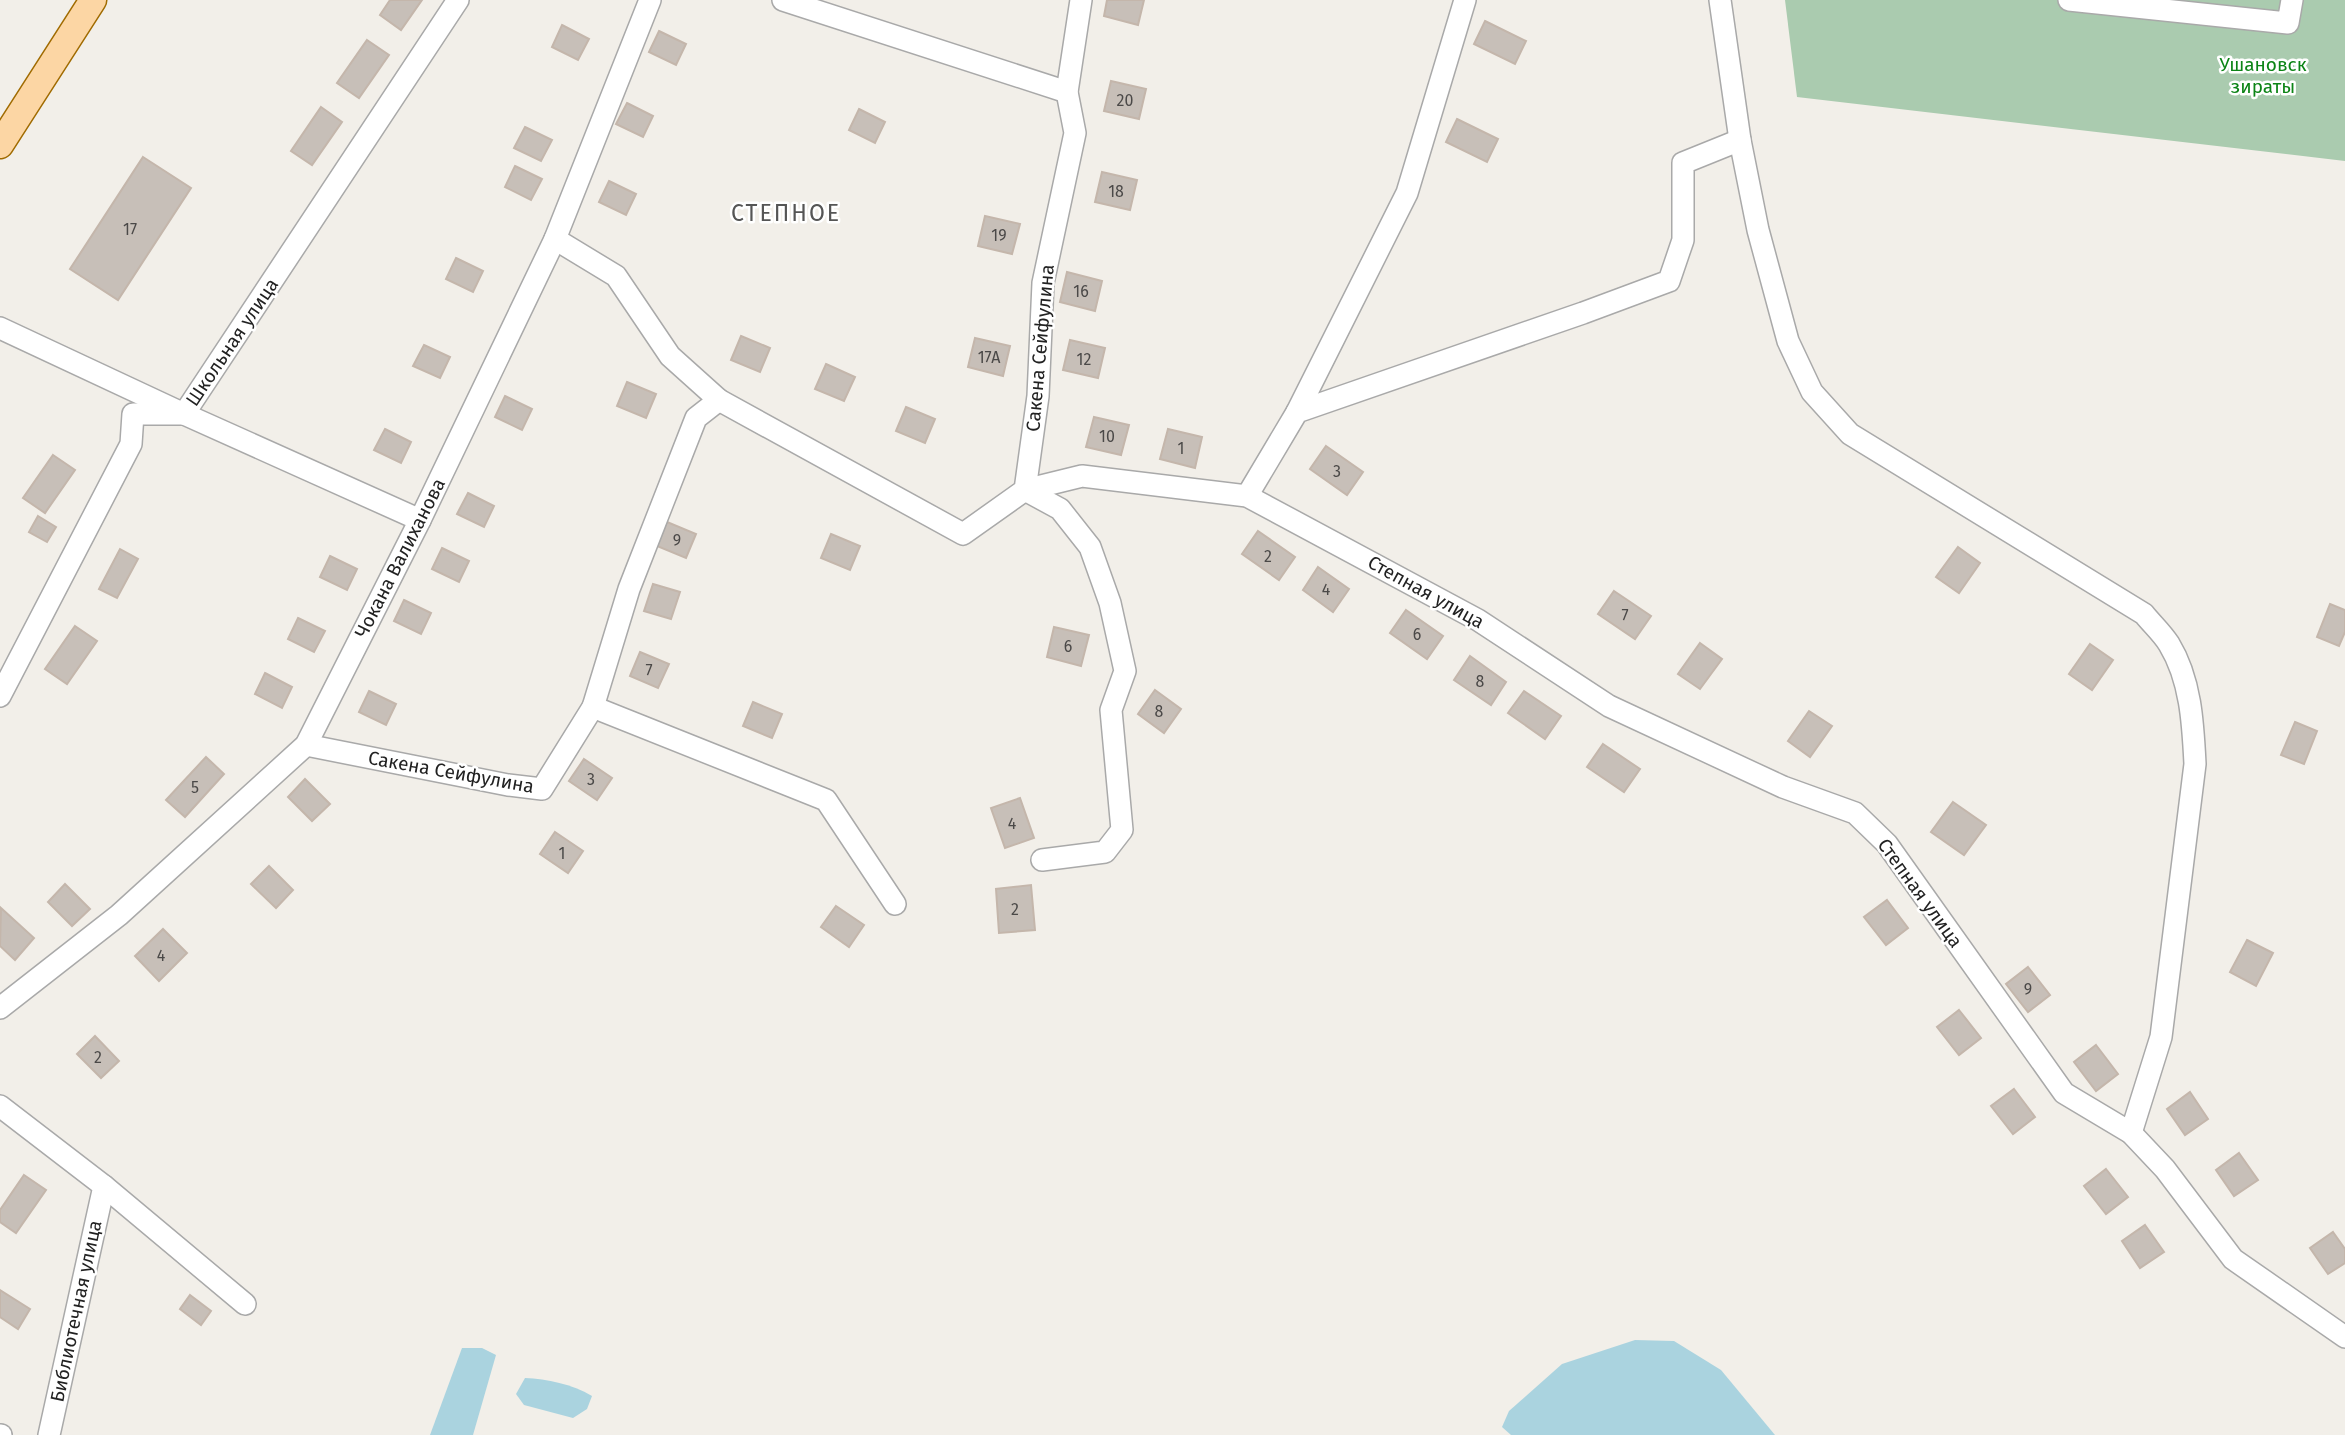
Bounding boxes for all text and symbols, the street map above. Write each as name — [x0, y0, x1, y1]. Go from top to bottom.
park label: Ушановск зираты — [2219, 53, 2307, 98]
house number: 20 — [1117, 91, 1133, 110]
house number: 18 — [1108, 182, 1124, 201]
district label: СТЕПНОЕ — [731, 199, 841, 227]
house number: 17 — [123, 220, 137, 239]
house number: 19 — [991, 226, 1007, 245]
street label: Сакена Сейфулина — [1021, 263, 1059, 433]
street label: Школьная улица — [181, 274, 283, 410]
house number: 16 — [1073, 282, 1089, 301]
house number: 17А — [978, 348, 1001, 367]
house number: 12 — [1077, 350, 1091, 369]
house number: 10 — [1099, 427, 1115, 446]
house number: 1 — [1178, 439, 1184, 458]
house number: 3 — [1333, 462, 1341, 481]
street label: Чокана Валиханова — [350, 474, 450, 642]
house number: 9 — [673, 531, 681, 550]
house number: 2 — [1264, 547, 1272, 566]
street label: Степная улица — [1364, 551, 1488, 633]
house number: 4 — [1322, 580, 1331, 599]
house number: 7 — [1621, 606, 1629, 625]
house number: 6 — [1413, 625, 1421, 644]
house number: 6 — [1064, 637, 1072, 656]
house number: 7 — [645, 661, 653, 680]
house number: 8 — [1476, 672, 1485, 691]
house number: 8 — [1155, 702, 1164, 721]
street label: Сакена Сейфулина — [366, 746, 536, 798]
house number: 3 — [587, 770, 595, 789]
house number: 5 — [191, 778, 199, 797]
house number: 4 — [1008, 814, 1017, 833]
street label: Степная улица — [1873, 834, 1967, 952]
house number: 1 — [559, 844, 565, 863]
house number: 2 — [1011, 900, 1019, 919]
house number: 4 — [157, 946, 166, 965]
house number: 9 — [2024, 980, 2032, 999]
house number: 2 — [94, 1048, 102, 1067]
street label: Библиотечная улица — [46, 1218, 106, 1404]

